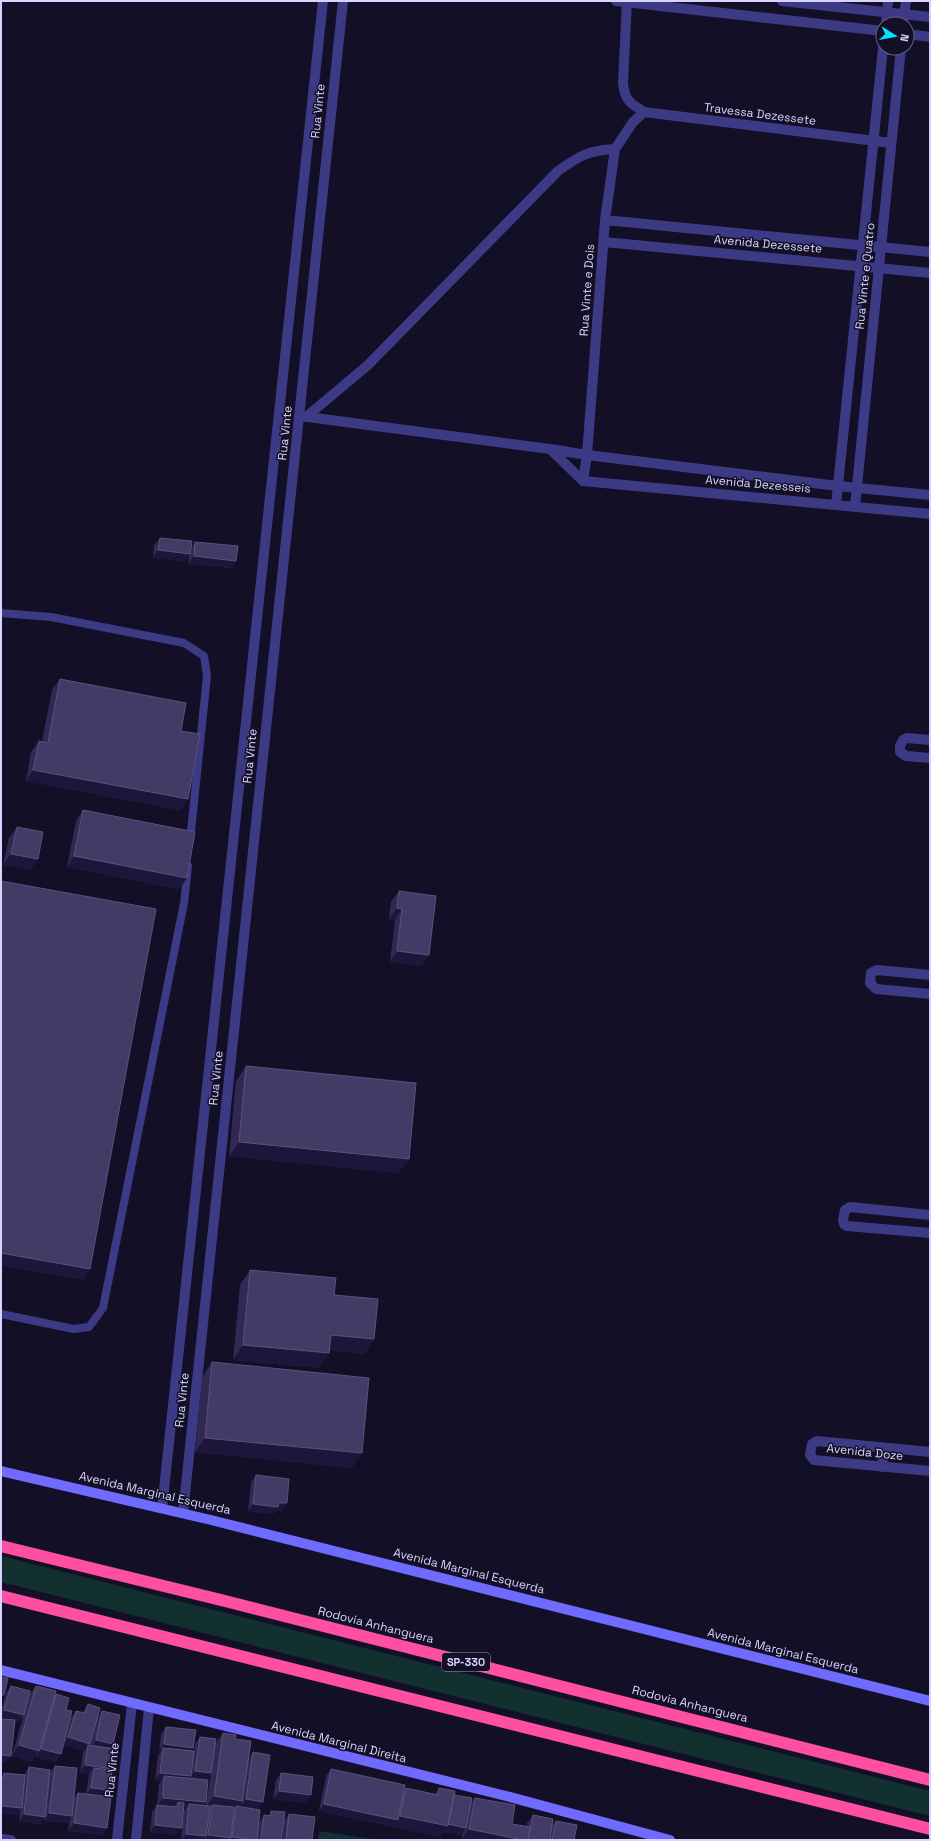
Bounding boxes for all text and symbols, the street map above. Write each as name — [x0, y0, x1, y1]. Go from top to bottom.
north arrow — [875, 16, 915, 56]
text: N — [897, 33, 912, 43]
street label: Rua Vinte — [307, 83, 329, 139]
street label: Travessa Dezessete — [703, 99, 817, 129]
street label: Rua Vinte e Quatro — [851, 222, 879, 330]
street label: Avenida Dezessete — [713, 231, 823, 257]
street label: Rua Vinte e Dois — [576, 243, 598, 337]
street label: Rua Vinte — [274, 405, 296, 461]
street label: Avenida Dezesseis — [705, 471, 811, 497]
street label: Rua Vinte — [239, 728, 261, 784]
street label: Rua Vinte — [205, 1050, 227, 1106]
street label: Rua Vinte — [171, 1372, 193, 1428]
street label: Avenida Doze — [826, 1440, 904, 1464]
street label: Avenida Marginal Esquerda — [77, 1468, 233, 1518]
street label: Avenida Marginal Esquerda — [392, 1544, 546, 1598]
street label: Rodovia Anhanguera — [316, 1603, 436, 1647]
street label: Avenida Marginal Esquerda — [706, 1624, 860, 1678]
road number: SP-330 — [442, 1653, 490, 1671]
street label: Rodovia Anhanguera — [630, 1682, 750, 1726]
street label: Avenida Marginal Direita — [270, 1717, 408, 1767]
street label: Rua Vinte — [101, 1742, 123, 1798]

